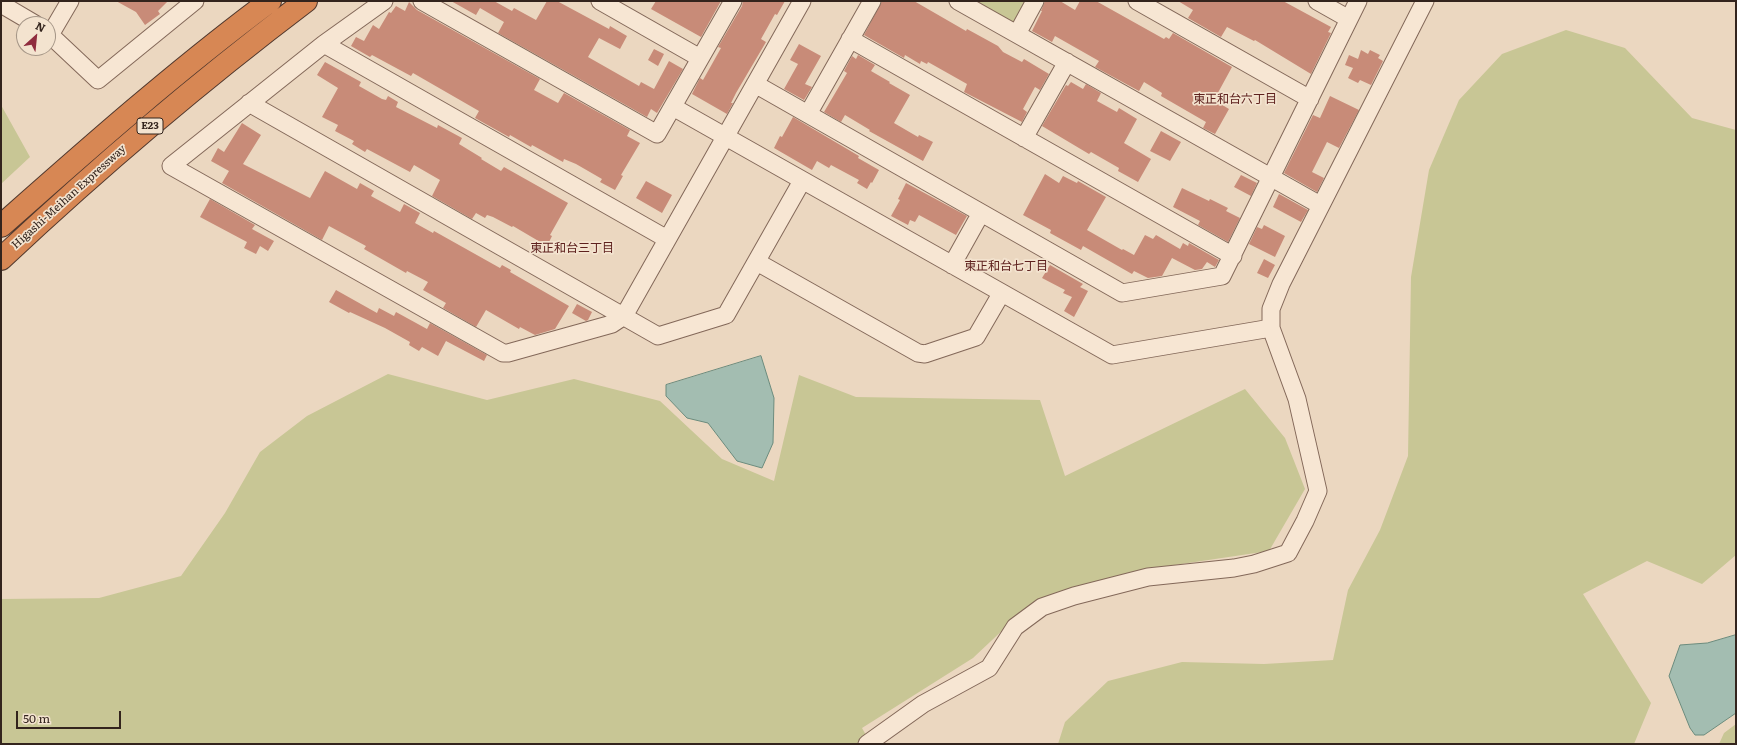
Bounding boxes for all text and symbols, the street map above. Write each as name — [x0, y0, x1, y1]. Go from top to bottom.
north arrow — [16, 16, 56, 56]
text: N — [33, 17, 49, 35]
district label: 東正和台六丁目 — [1193, 92, 1277, 106]
road number: E23 — [137, 118, 163, 134]
street label: Higashi-Meihan Expressway — [9, 142, 129, 252]
district label: 東正和台三丁目 — [530, 241, 614, 255]
district label: 東正和台七丁目 — [964, 259, 1048, 273]
scale bar — [18, 703, 123, 729]
text: 50 m — [23, 709, 50, 727]

